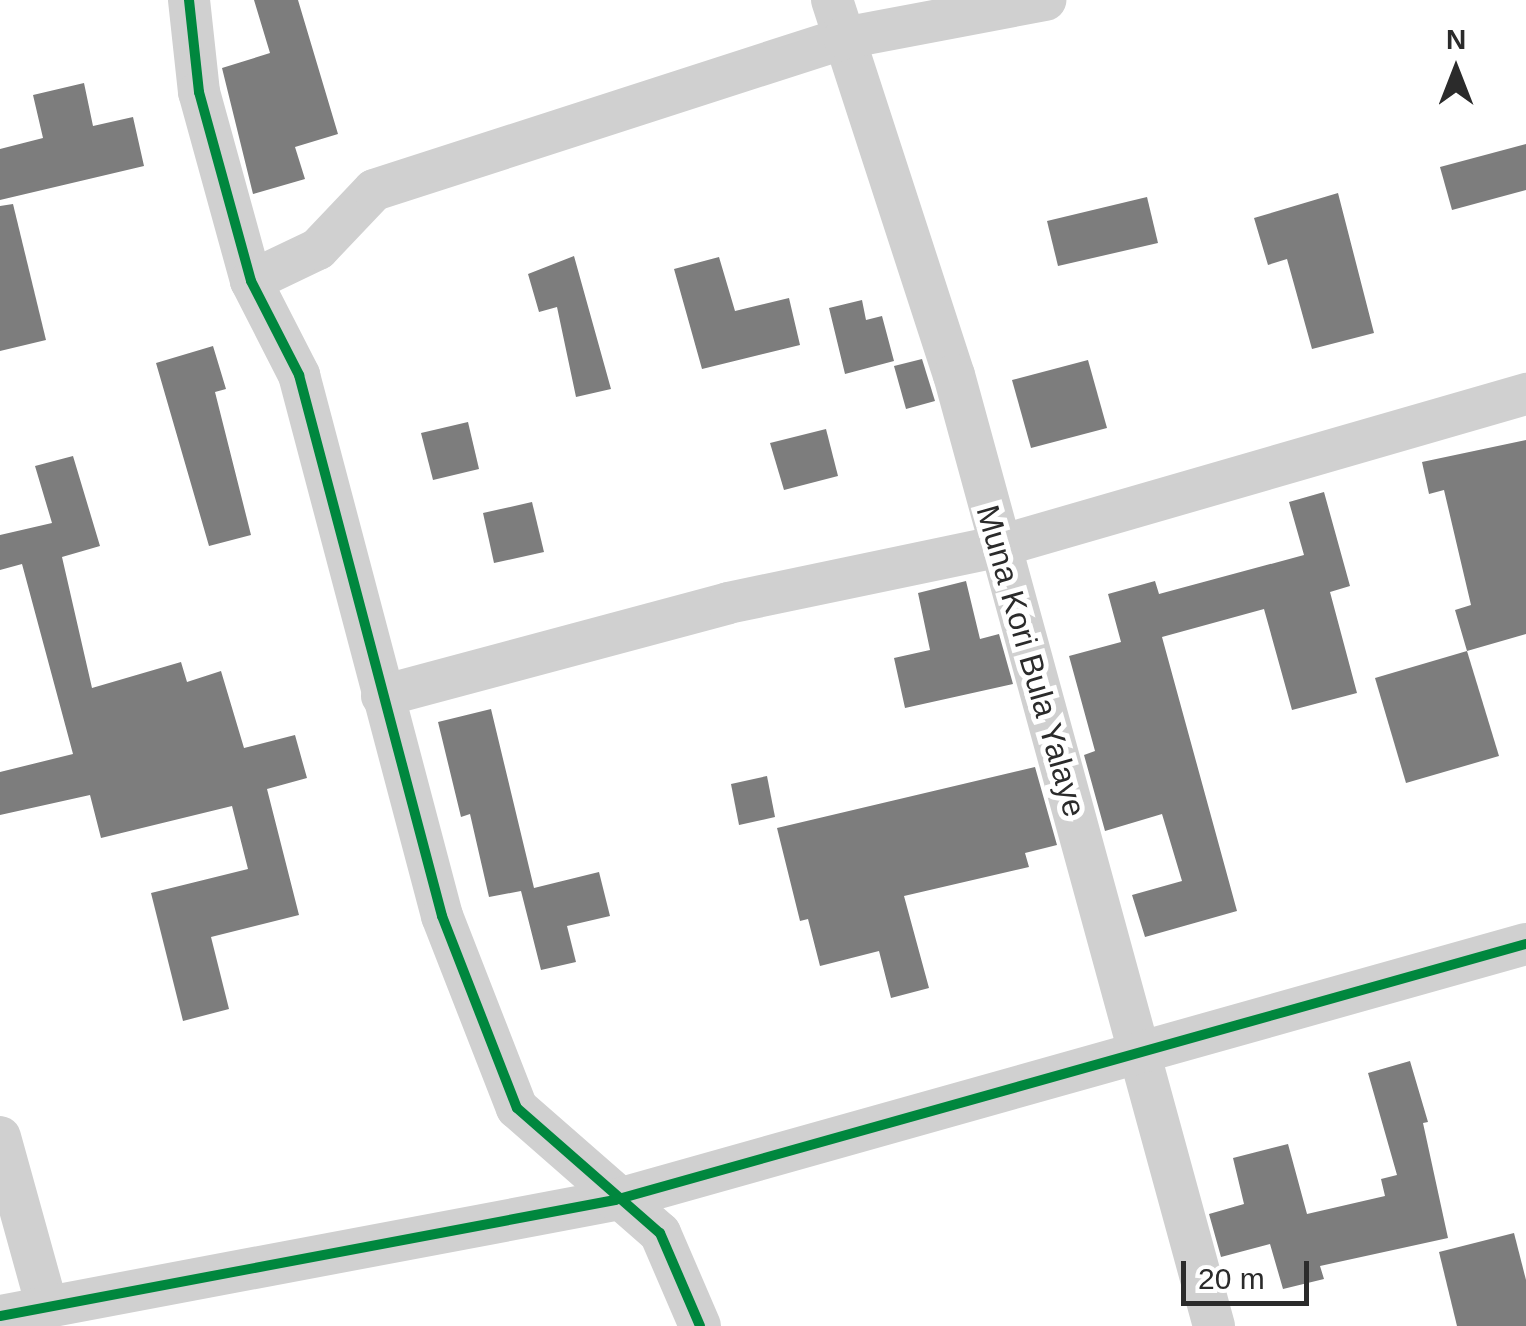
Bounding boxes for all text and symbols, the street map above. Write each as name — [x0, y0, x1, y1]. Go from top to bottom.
north arrow — [1406, 20, 1506, 120]
text: N — [1446, 24, 1466, 55]
street label: Muna Kori Bula Yalaye — [968, 500, 1094, 822]
scale bar — [1186, 1241, 1314, 1303]
text: 20 m — [1198, 1262, 1265, 1295]

